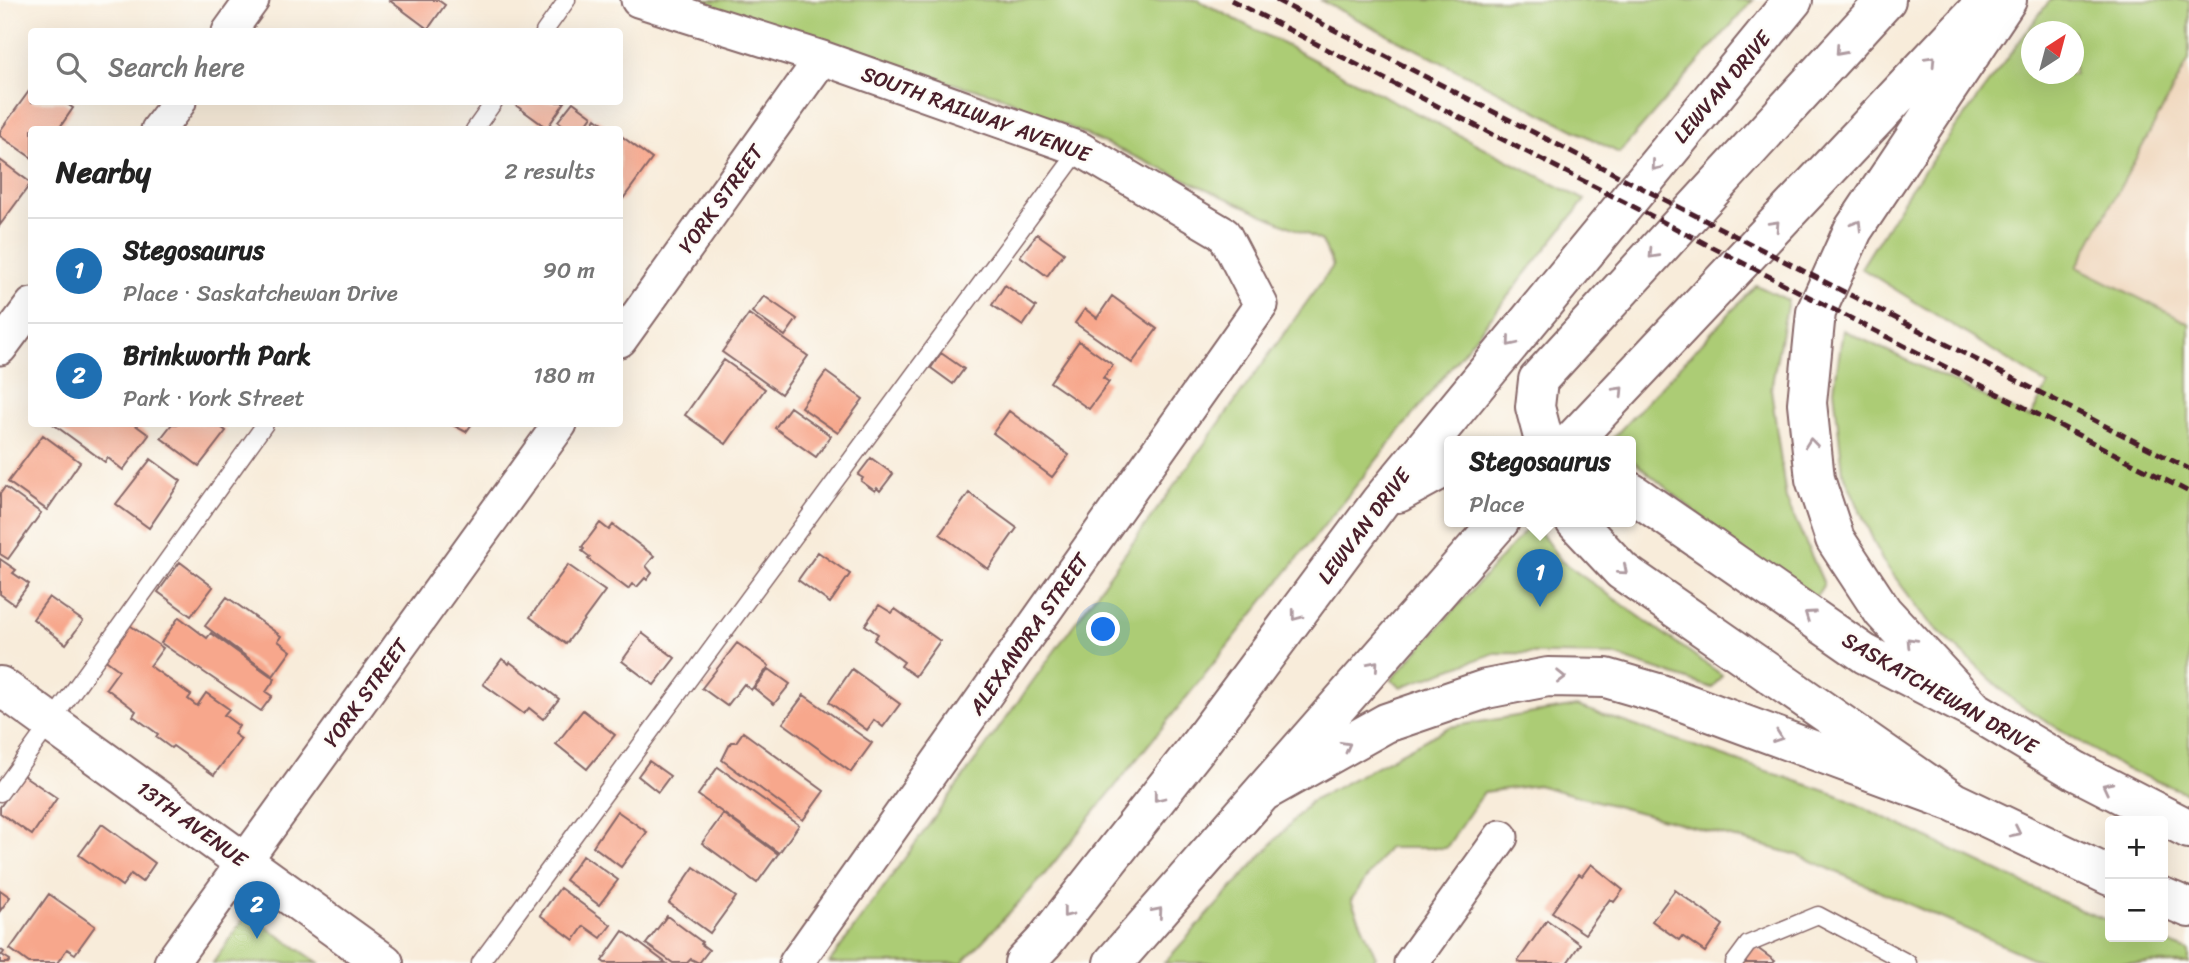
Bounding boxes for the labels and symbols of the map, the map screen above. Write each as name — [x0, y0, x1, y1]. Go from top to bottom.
street label: LEWVAN DRIVE — [1663, 21, 1782, 152]
north arrow — [2021, 21, 2084, 84]
one-way arrow — [1836, 43, 1849, 56]
street label: SOUTH RAILWAY AVENUE — [856, 55, 1097, 174]
one-way arrow — [1923, 55, 1935, 68]
street label: YORK STREET — [668, 135, 775, 262]
one-way arrow — [1652, 158, 1664, 171]
one-way arrow — [1767, 220, 1780, 233]
one-way arrow — [1848, 220, 1861, 233]
one-way arrow — [1649, 246, 1662, 259]
one-way arrow — [1507, 334, 1520, 346]
one-way arrow — [1611, 386, 1624, 399]
one-way arrow — [1804, 437, 1819, 448]
street label: LEWVAN DRIVE — [1307, 458, 1422, 593]
street label: ALEXANDRA STREET — [958, 543, 1100, 724]
pin: 1 — [1517, 549, 1563, 607]
one-way arrow — [1615, 562, 1628, 574]
one-way arrow — [1291, 608, 1304, 621]
one-way arrow — [1804, 611, 1817, 623]
your location — [1086, 612, 1120, 646]
street label: SASKATCHEWAN DRIVE — [1835, 621, 2046, 765]
street label: YORK STREET — [313, 629, 420, 756]
one-way arrow — [1906, 637, 1919, 650]
one-way arrow — [1366, 661, 1378, 674]
one-way arrow — [1556, 669, 1566, 685]
one-way arrow — [1772, 729, 1784, 743]
one-way arrow — [1338, 740, 1351, 754]
street label: 13TH AVENUE — [128, 770, 257, 878]
one-way arrow — [2102, 781, 2114, 795]
one-way arrow — [1154, 789, 1167, 802]
one-way arrow — [2009, 823, 2021, 837]
pin: 2 — [234, 881, 280, 939]
one-way arrow — [1063, 905, 1076, 917]
one-way arrow — [1150, 907, 1162, 920]

